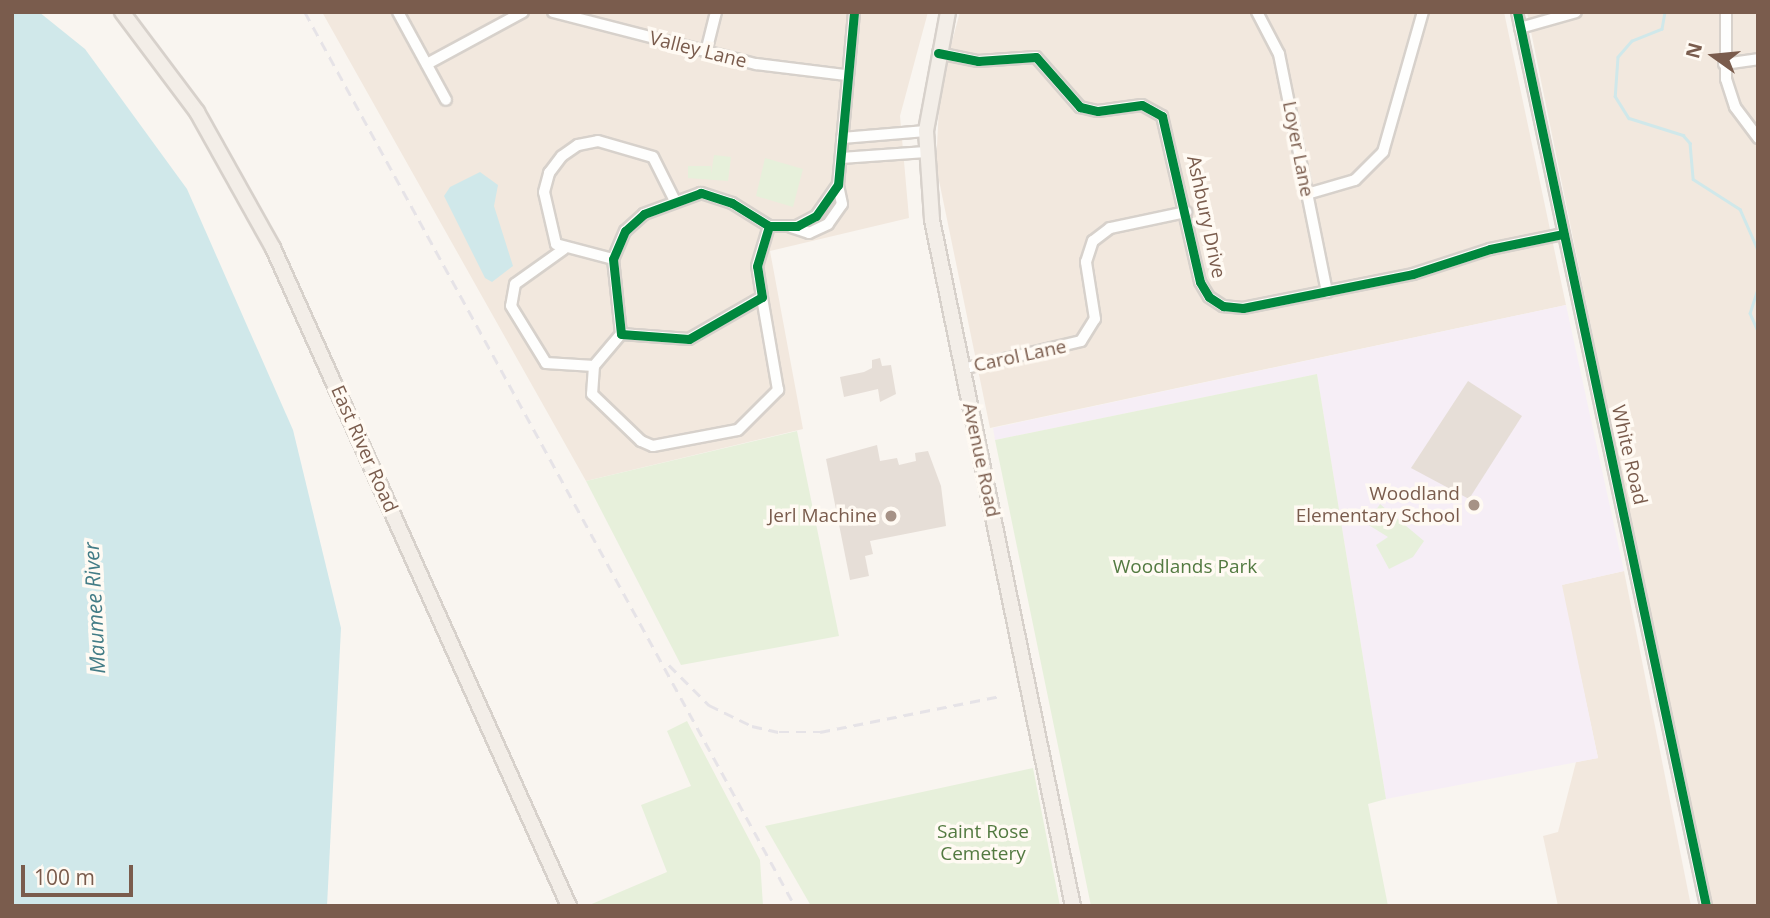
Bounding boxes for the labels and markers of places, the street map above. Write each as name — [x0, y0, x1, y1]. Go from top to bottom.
place label: Woodland Elementary School — [1296, 483, 1460, 527]
marker: Woodland Elementary School — [1466, 497, 1482, 513]
place label: Jerl Machine — [768, 505, 877, 527]
marker: Jerl Machine — [883, 508, 899, 524]

